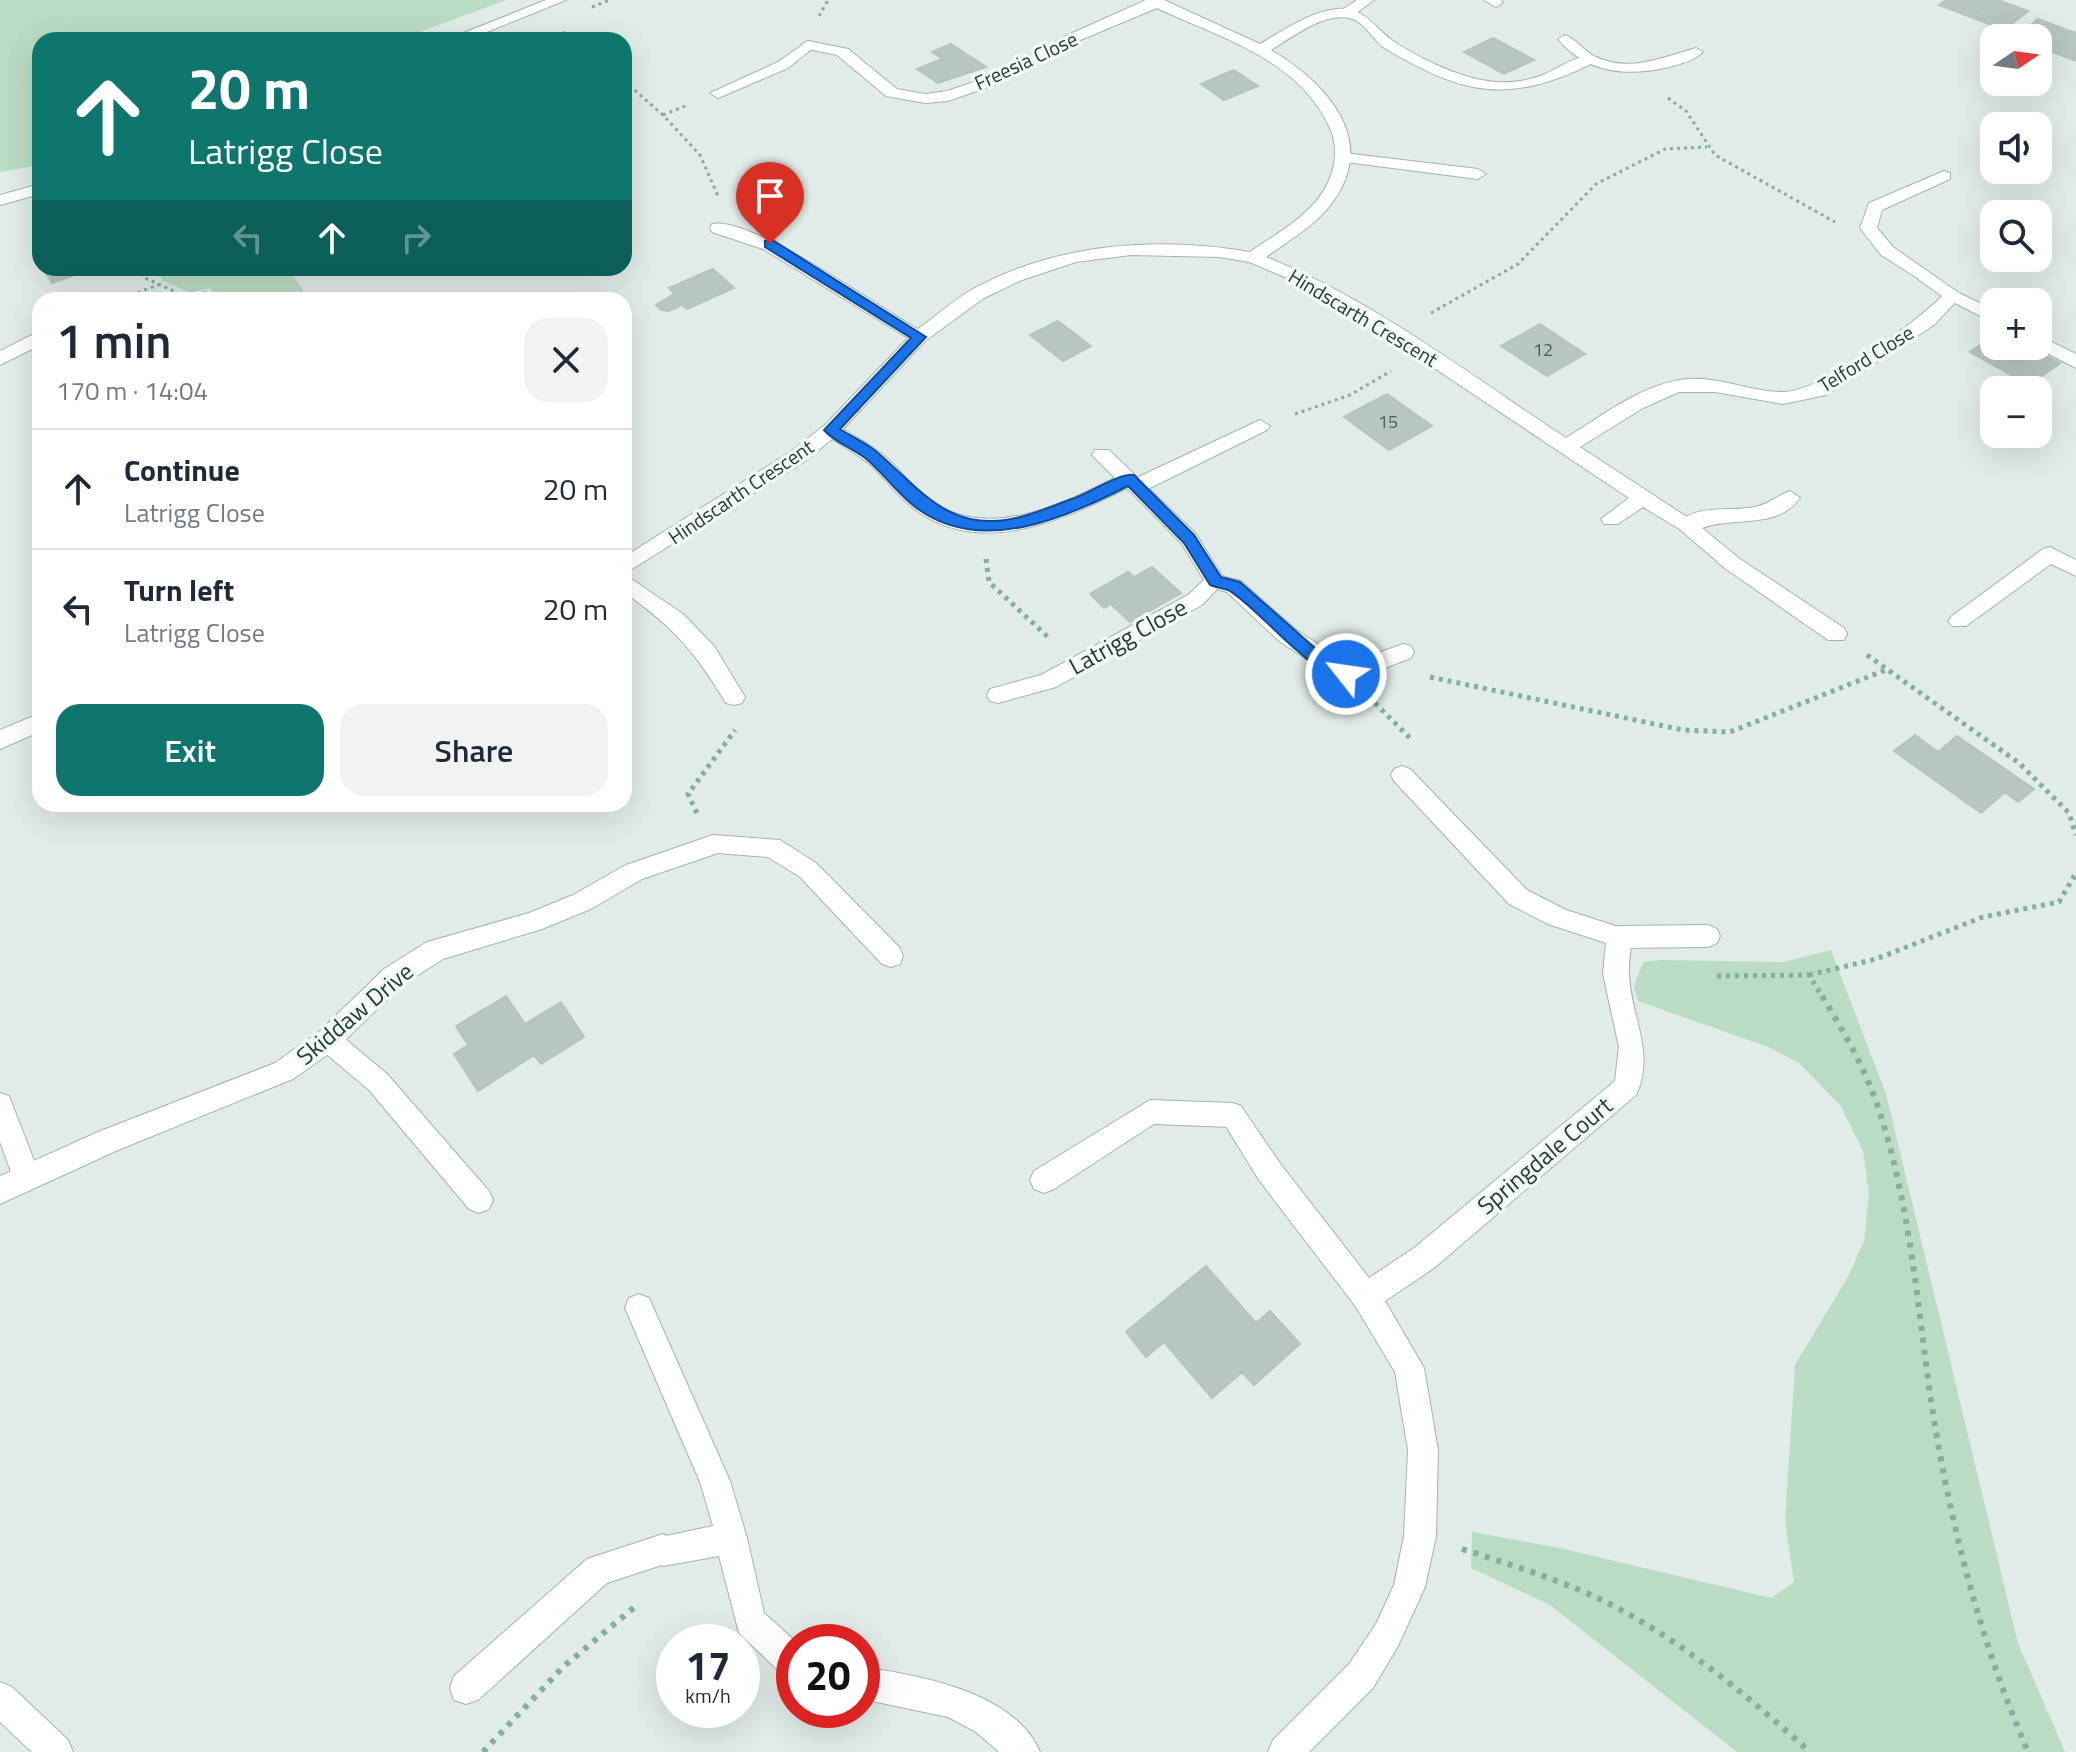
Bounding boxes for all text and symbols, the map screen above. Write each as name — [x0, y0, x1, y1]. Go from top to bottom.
street label: Freesia Close — [969, 23, 1082, 98]
north arrow — [1980, 24, 2052, 96]
map controls — [1980, 24, 2052, 448]
text: 20 m — [188, 46, 310, 131]
icon: ahead — [56, 64, 160, 168]
button: sound — [1980, 112, 2052, 184]
text: Latrigg Close — [188, 123, 383, 178]
pin — [736, 162, 804, 244]
icon: arrive — [748, 174, 792, 218]
button: search — [1980, 200, 2052, 272]
icon: left — [226, 216, 270, 260]
icon: ahead — [310, 216, 354, 260]
icon: right — [394, 216, 438, 260]
street label: Hindscarth Crescent — [1283, 261, 1444, 375]
button: + — [1980, 288, 2052, 360]
text: 1 min — [56, 304, 171, 377]
street label: Telford Close — [1812, 317, 1920, 400]
button: close — [524, 318, 608, 402]
house number: 12 — [1533, 336, 1553, 363]
text: 170 m · 14:04 — [56, 371, 208, 410]
button: − — [1980, 376, 2052, 448]
house number: 15 — [1378, 408, 1398, 435]
street label: Hindscarth Crescent — [662, 431, 820, 552]
text: Continue — [124, 447, 240, 493]
text: 20 m — [543, 466, 608, 512]
icon: ahead — [56, 467, 100, 511]
text: Latrigg Close — [124, 493, 265, 532]
text: Turn left — [124, 567, 234, 613]
text: 20 m — [543, 586, 608, 632]
icon: left — [56, 587, 100, 631]
street label: Latrigg Close — [1062, 589, 1193, 683]
text: Latrigg Close — [124, 613, 265, 652]
position arrow — [1304, 632, 1388, 716]
button: Exit — [56, 704, 324, 796]
button: Share — [340, 704, 608, 796]
street label: Skiddaw Drive — [288, 953, 421, 1073]
street label: Springdale Court — [1469, 1087, 1620, 1223]
speed limit sign: 20 — [776, 1624, 880, 1728]
text: 17 — [686, 1635, 730, 1696]
text: km/h — [685, 1680, 731, 1711]

